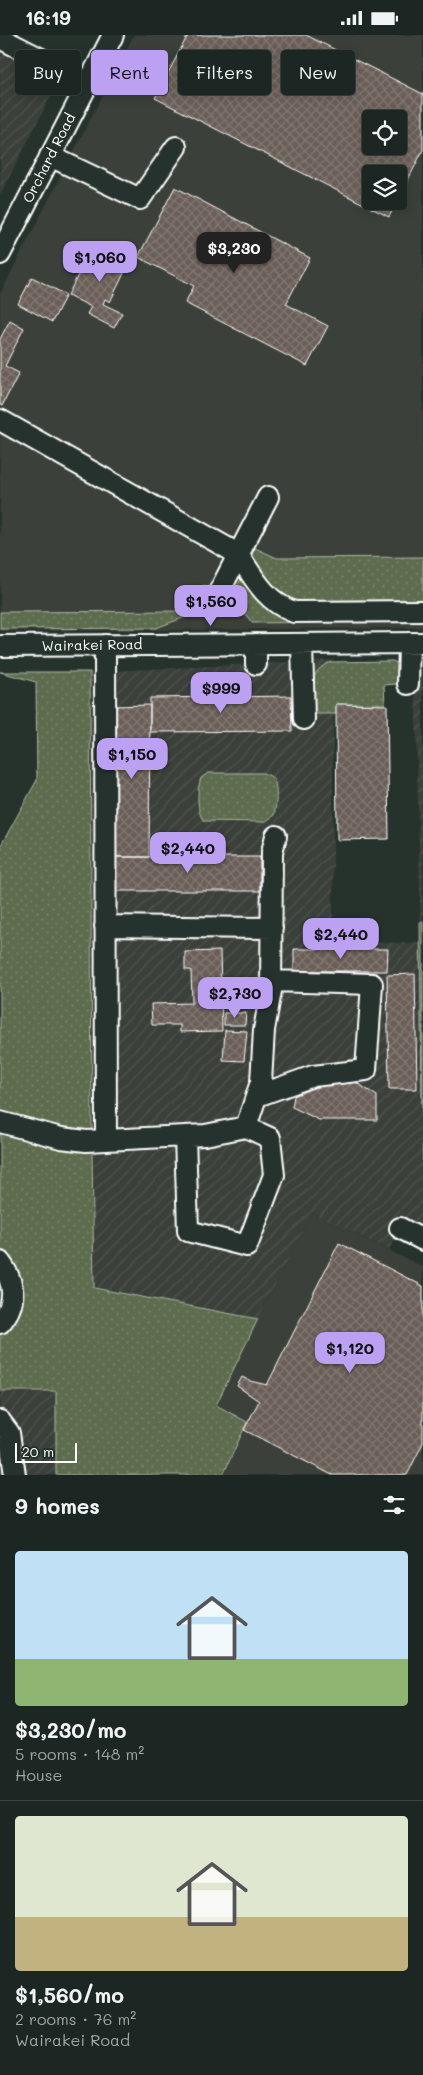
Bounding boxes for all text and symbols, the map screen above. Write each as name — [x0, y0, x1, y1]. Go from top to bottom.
text: 16:19 — [25, 5, 71, 30]
chip: Buy — [15, 50, 81, 95]
chip: Rent — [91, 50, 168, 95]
chip: Filters — [178, 50, 271, 95]
chip: New — [281, 50, 355, 95]
street label: Orchard Road — [18, 110, 79, 206]
map controls — [362, 110, 407, 210]
button: locate — [362, 110, 407, 155]
button: layers — [362, 165, 407, 210]
pin: $3,230 — [193, 231, 275, 274]
text: $3,230 — [207, 237, 261, 258]
pin: $1,060 — [59, 241, 141, 283]
text: $1,060 — [74, 246, 126, 267]
pin: $1,560 — [170, 585, 252, 627]
text: $1,560 — [185, 590, 237, 611]
street label: Wairakei Road — [41, 634, 143, 655]
pin: $999 — [191, 671, 251, 714]
text: $999 — [202, 677, 240, 698]
pin: $1,150 — [91, 737, 173, 780]
text: $1,150 — [108, 743, 156, 764]
pin: $2,440 — [147, 831, 229, 874]
text: $2,440 — [161, 837, 215, 858]
pin: $2,440 — [300, 917, 382, 960]
text: $2,440 — [314, 923, 368, 944]
pin: $2,730 — [194, 977, 276, 1019]
text: $2,730 — [209, 982, 261, 1003]
pin: $1,120 — [309, 1331, 391, 1374]
text: $1,120 — [326, 1337, 374, 1358]
scale bar — [15, 1440, 78, 1463]
text: 20 m — [22, 1442, 54, 1461]
icon: filters — [380, 1491, 408, 1519]
text: 9 homes — [15, 1492, 100, 1519]
icon: home — [167, 1583, 257, 1673]
text: $3,230/mo — [15, 1716, 127, 1743]
text: 5 rooms · 148 m² — [15, 1743, 144, 1764]
text: House — [15, 1764, 62, 1785]
icon: home — [167, 1849, 257, 1939]
text: $1,560/mo — [15, 1981, 124, 2008]
text: 2 rooms · 76 m² — [15, 2008, 136, 2029]
text: Wairakei Road — [15, 2029, 130, 2050]

